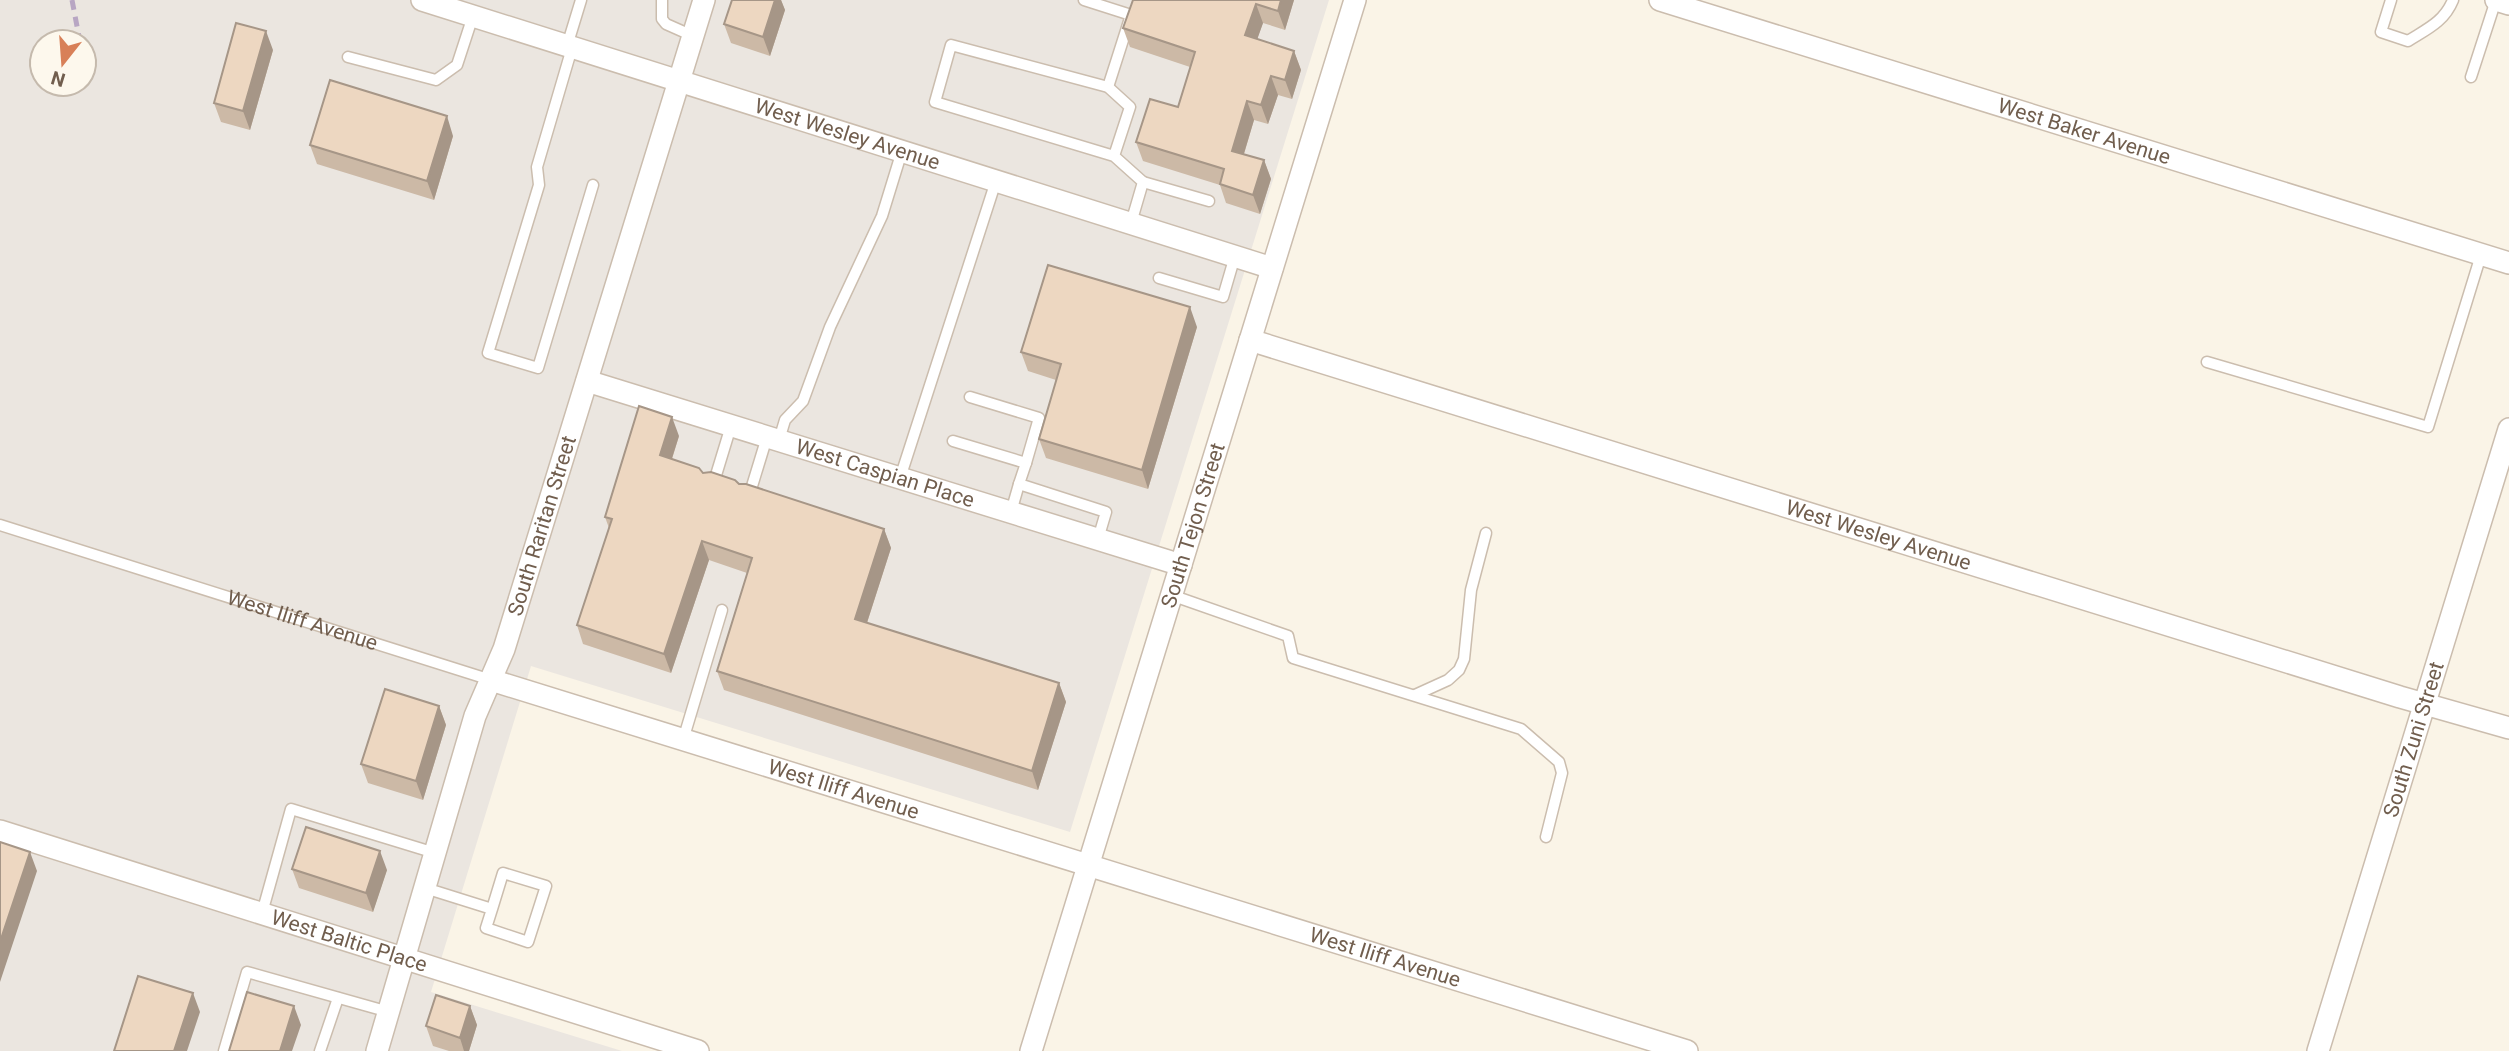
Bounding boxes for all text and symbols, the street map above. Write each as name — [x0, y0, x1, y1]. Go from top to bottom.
north arrow — [28, 28, 98, 98]
text: N — [48, 66, 68, 92]
street label: West Baker Avenue — [1995, 93, 2173, 169]
street label: West Wesley Avenue — [752, 94, 943, 175]
street label: South Raritan Street — [503, 433, 581, 619]
street label: West Caspian Place — [793, 434, 977, 512]
street label: South Tejon Street — [1156, 440, 1230, 611]
street label: West Wesley Avenue — [1783, 495, 1974, 575]
street label: West Iliff Avenue — [224, 585, 381, 655]
street label: South Zuni Street — [2379, 659, 2449, 820]
street label: West Iliff Avenue — [765, 755, 922, 824]
street label: West Baltic Place — [268, 905, 430, 977]
street label: West Iliff Avenue — [1306, 923, 1463, 992]

